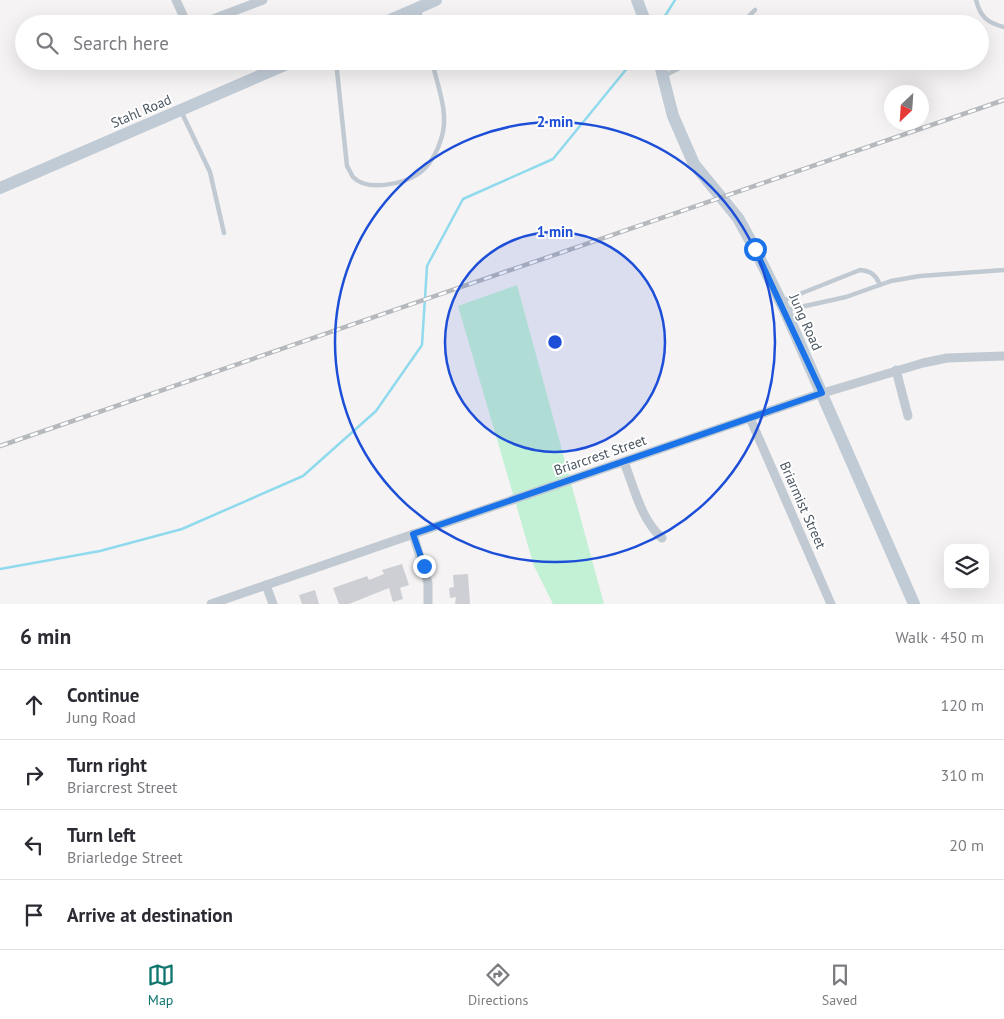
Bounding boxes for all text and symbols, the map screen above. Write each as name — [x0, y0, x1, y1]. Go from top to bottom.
search box — [15, 15, 989, 70]
icon: search — [33, 29, 61, 57]
text: Search here — [73, 31, 169, 55]
north arrow — [884, 85, 929, 130]
street label: Stahl Road — [108, 90, 174, 132]
text: 2 min — [537, 112, 573, 131]
text: 1 min — [537, 222, 573, 241]
route start — [744, 238, 767, 261]
street label: Jung Road — [785, 290, 826, 353]
centre of rings — [546, 333, 564, 351]
street label: Briarcrest Street — [551, 431, 649, 479]
street label: Briarmist Street — [776, 459, 830, 552]
map controls — [944, 544, 989, 589]
button: layers — [944, 544, 989, 589]
route end — [413, 555, 436, 578]
text: 6 min — [20, 623, 71, 650]
text: Walk · 450 m — [895, 627, 984, 647]
text: Continue — [67, 683, 139, 707]
icon: ahead — [20, 691, 48, 719]
text: 120 m — [941, 695, 984, 715]
text: Jung Road — [67, 707, 136, 727]
text: Turn right — [67, 753, 147, 777]
icon: right — [20, 761, 48, 789]
text: 310 m — [941, 765, 984, 785]
text: Briarcrest Street — [67, 777, 178, 797]
text: Turn left — [67, 823, 136, 847]
icon: left — [20, 831, 48, 859]
text: 20 m — [949, 835, 984, 855]
text: Briarledge Street — [67, 847, 183, 867]
icon: arrive — [20, 901, 48, 929]
text: Arrive at destination — [67, 903, 233, 927]
tab: Map — [147, 961, 175, 1009]
tab: Directions — [468, 961, 528, 1009]
tab: Saved — [822, 961, 857, 1009]

